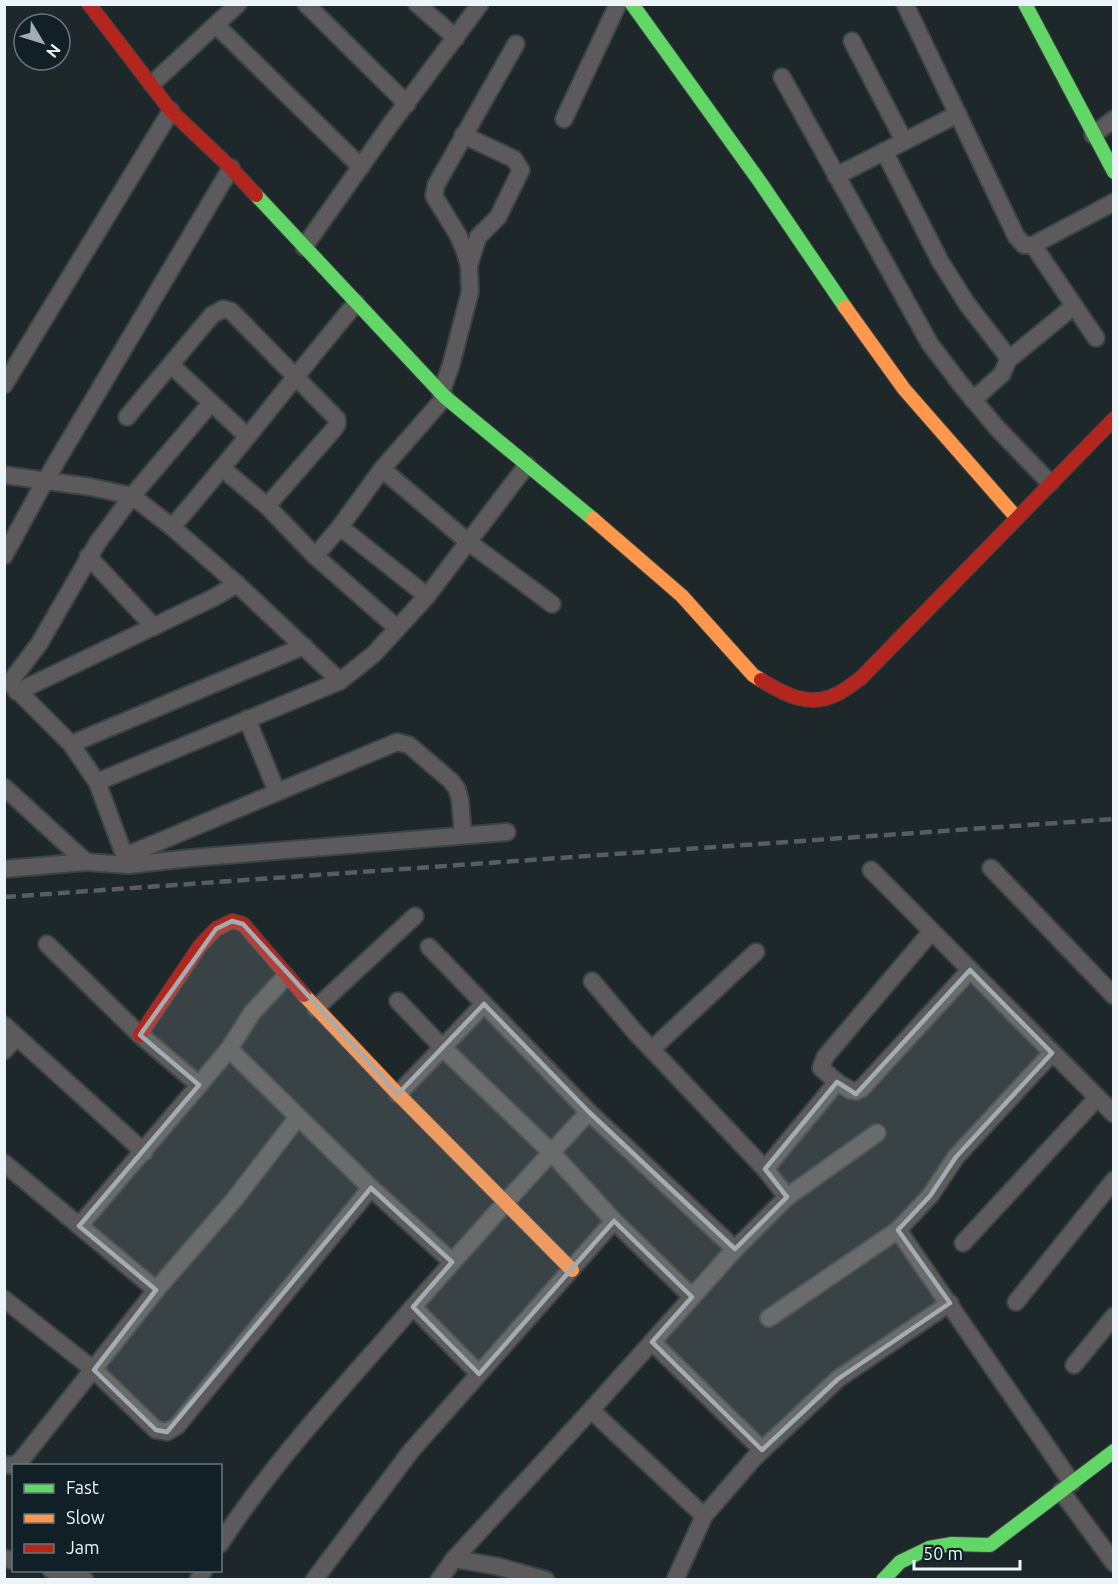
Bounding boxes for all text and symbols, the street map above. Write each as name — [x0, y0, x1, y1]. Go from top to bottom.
north arrow — [12, 12, 72, 72]
text: N — [43, 41, 65, 61]
legend — [12, 1464, 222, 1572]
text: Fast — [66, 1477, 99, 1497]
text: Slow — [66, 1507, 105, 1527]
scale bar — [914, 1533, 1020, 1571]
text: Jam — [66, 1537, 100, 1557]
text: 50 m — [923, 1543, 963, 1563]

